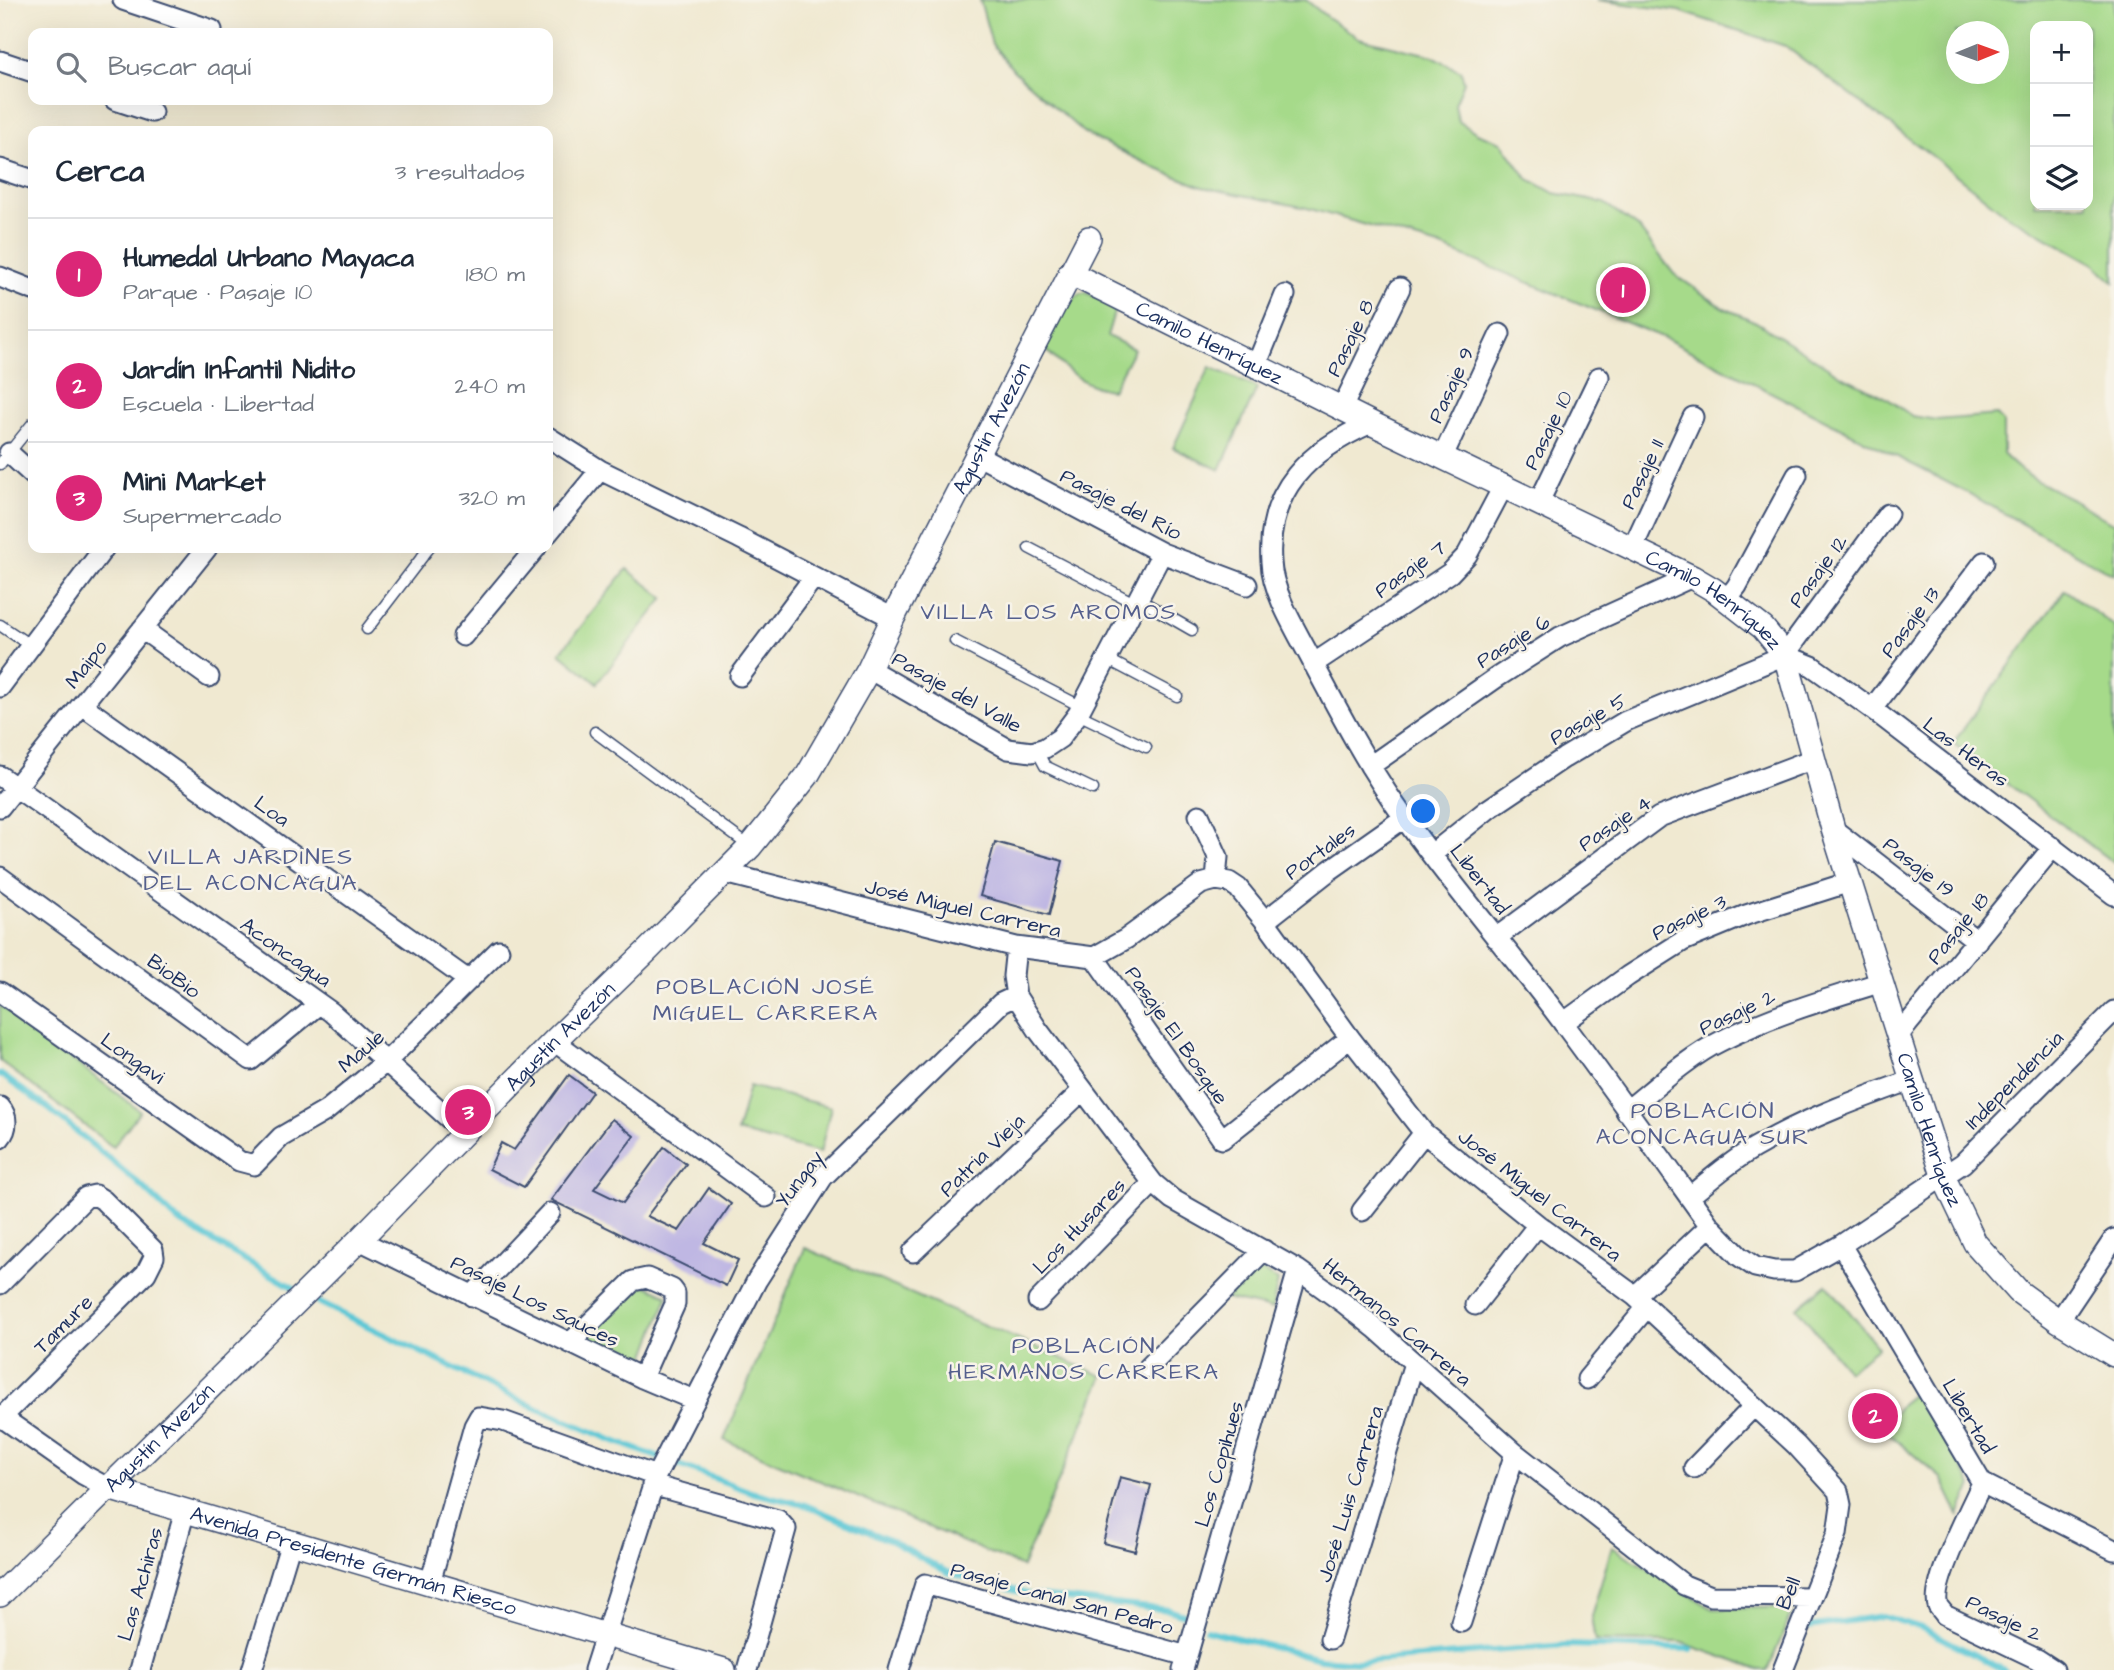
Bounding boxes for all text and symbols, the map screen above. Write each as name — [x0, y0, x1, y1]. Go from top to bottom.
north arrow — [1946, 21, 2009, 84]
map controls — [2030, 21, 2093, 210]
button: + — [2030, 21, 2093, 84]
search box — [28, 28, 553, 105]
icon: search — [52, 48, 90, 86]
text: Buscar aquí — [108, 49, 251, 85]
button: − — [2030, 84, 2093, 147]
button: layers — [2030, 147, 2093, 210]
text: Cerca — [56, 151, 144, 193]
text: 3 resultados — [395, 156, 525, 188]
text: Humedal Urbano Mayaca — [123, 240, 414, 276]
text: 1 — [78, 258, 80, 290]
text: 180 m — [466, 258, 525, 290]
pin: 1 — [1600, 264, 1646, 316]
text: Parque · Pasaje 10 — [123, 276, 312, 308]
street label: Camilo Henríquez — [1131, 294, 1289, 392]
street label: Pasaje 8 — [1319, 294, 1382, 382]
street label: Pasaje 9 — [1421, 342, 1482, 428]
text: Jardín Infantil Nidito — [123, 352, 355, 388]
street label: Agustín Avezón — [945, 357, 1037, 499]
text: 2 — [72, 370, 86, 402]
text: 240 m — [455, 370, 525, 402]
street label: Pasaje 10 — [1517, 386, 1580, 475]
text: Escuela · Libertad — [123, 388, 314, 420]
street label: Pasaje 11 — [1614, 434, 1671, 514]
street label: Pasaje del Río — [1055, 461, 1187, 548]
text: Mini Market — [123, 464, 265, 500]
text: 3 — [73, 482, 85, 514]
text: 320 m — [459, 482, 525, 514]
text: Supermercado — [123, 500, 281, 532]
street label: Pasaje 12 — [1782, 529, 1855, 614]
street label: Pasaje 7 — [1369, 534, 1452, 605]
street label: Camilo Henríquez — [1640, 543, 1789, 656]
street label: Pasaje 13 — [1874, 581, 1947, 664]
district label: VILLA LOS AROMOS — [921, 596, 1177, 628]
street label: Pasaje 6 — [1471, 607, 1556, 675]
street label: Maipo — [58, 634, 116, 695]
street label: Pasaje del Valle — [887, 645, 1027, 740]
street label: Pasaje 5 — [1545, 686, 1632, 752]
street label: Las Heras — [1917, 710, 2015, 794]
street label: Pasaje 4 — [1573, 788, 1658, 859]
street label: Loa — [248, 789, 295, 834]
your location — [1406, 794, 1440, 828]
street label: Portales — [1279, 816, 1362, 887]
street label: Pasaje 19 — [1877, 830, 1961, 905]
street label: Libertad — [1443, 838, 1517, 921]
district label: VILLA JARDINES DEL ACONCAGUA — [143, 841, 359, 899]
street label: José Miguel Carrera — [861, 872, 1064, 947]
street label: Pasaje 18 — [1920, 886, 1997, 971]
street label: Pasaje 3 — [1647, 887, 1732, 948]
street label: Aconcagua — [233, 910, 337, 996]
street label: BioBio — [141, 947, 207, 1006]
street label: Pasaje El Bosque — [1118, 960, 1235, 1110]
district label: POBLACIÓN JOSÉ MIGUEL CARRERA — [653, 971, 879, 1029]
street label: Agustín Avezón — [499, 975, 622, 1098]
street label: Pasaje 2 — [1694, 982, 1780, 1043]
street label: Maule — [332, 1023, 391, 1080]
street label: Independencia — [1958, 1024, 2071, 1137]
street label: Longavi — [94, 1026, 171, 1093]
street label: Camilo Henríquez — [1889, 1049, 1970, 1212]
pin: 3 — [445, 1086, 491, 1138]
district label: POBLACIÓN ACONCAGUA SUR — [1596, 1095, 1810, 1153]
street label: Patria Vieja — [933, 1107, 1032, 1203]
street label: José Miguel Carrera — [1450, 1122, 1628, 1270]
street label: Yungay — [768, 1144, 833, 1215]
street label: Los Husares — [1026, 1172, 1133, 1281]
street label: Pasaje Los Sauces — [446, 1248, 624, 1355]
street label: Hermanos Carrera — [1316, 1251, 1478, 1394]
street label: Tamure — [27, 1288, 100, 1361]
district label: POBLACIÓN HERMANOS CARRERA — [948, 1330, 1220, 1388]
street label: Libertad — [1935, 1373, 2002, 1459]
street label: Agustín Avezón — [98, 1377, 221, 1499]
pin: 2 — [1852, 1390, 1898, 1442]
street label: Los Copihues — [1188, 1398, 1252, 1531]
street label: José Luis Carrera — [1310, 1402, 1391, 1586]
street label: Avenida Presidente Germán Riesco — [187, 1499, 520, 1623]
street label: Las Achiras — [110, 1524, 171, 1645]
street label: Pasaje Canal San Pedro — [947, 1555, 1177, 1642]
street label: Bell — [1769, 1573, 1808, 1614]
street label: Pasaje 2 — [1961, 1588, 2046, 1649]

